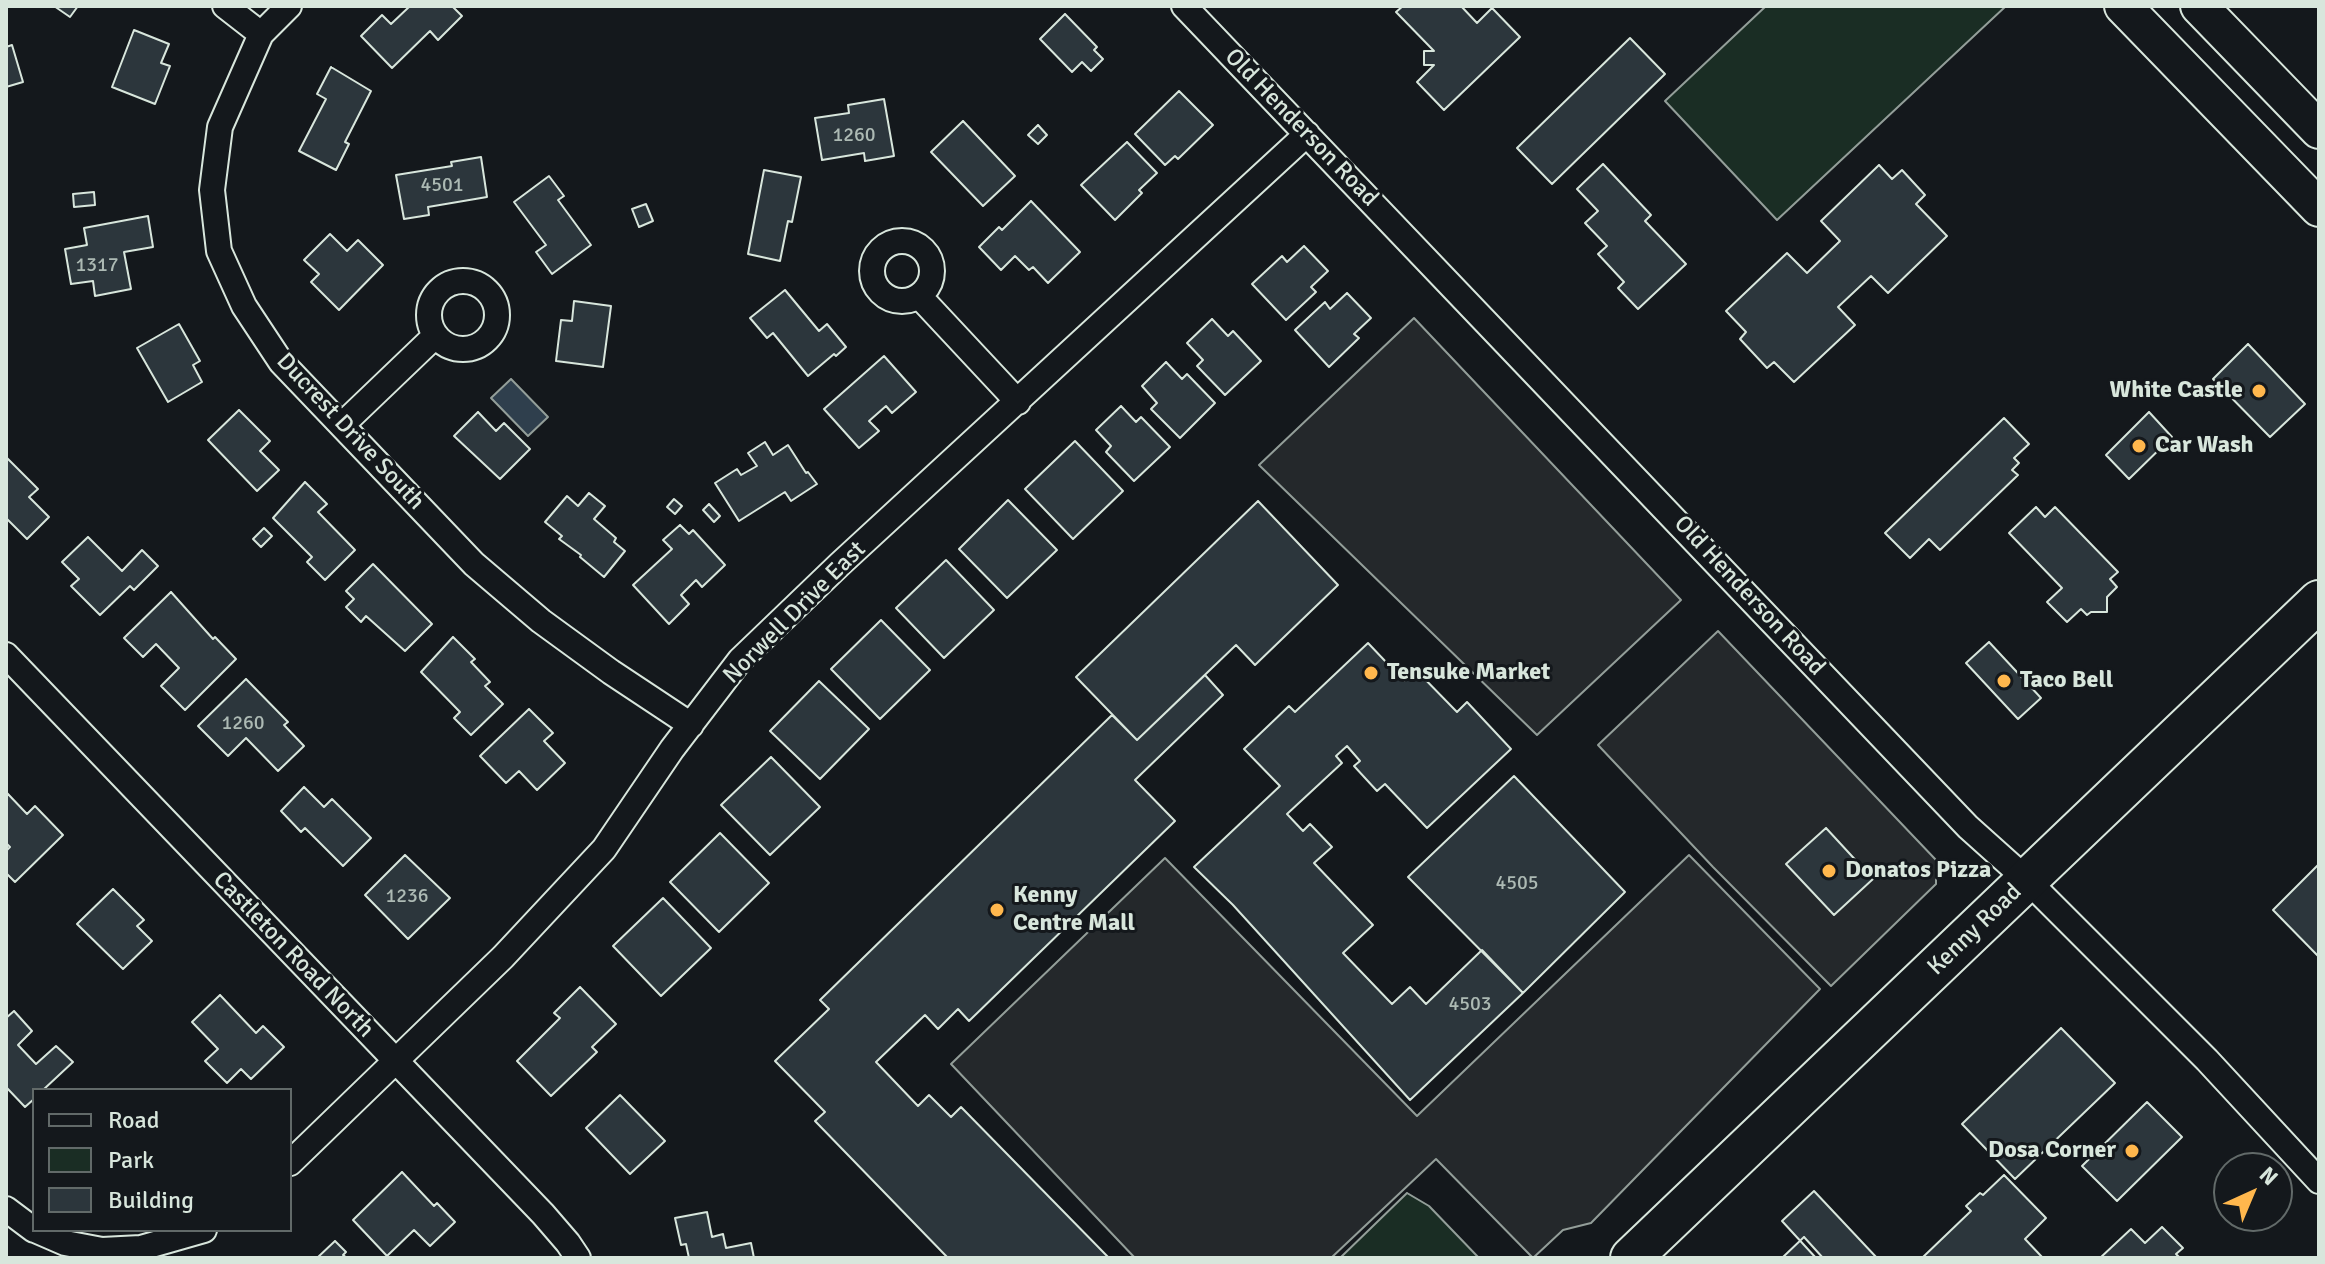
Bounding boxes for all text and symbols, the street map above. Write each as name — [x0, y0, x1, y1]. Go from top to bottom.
street label: Old Henderson Road — [1218, 43, 1384, 213]
house number: 1260 — [832, 124, 876, 148]
house number: 4501 — [420, 174, 464, 198]
house number: 1317 — [75, 254, 119, 278]
street label: Ducrest Drive South — [270, 348, 430, 516]
place label: White Castle — [2110, 377, 2243, 405]
marker: White Castle — [2250, 382, 2268, 400]
place label: Car Wash — [2155, 432, 2254, 460]
marker: Car Wash — [2130, 437, 2148, 455]
street label: Old Henderson Road — [1667, 510, 1831, 682]
street label: Norwell Drive East — [718, 536, 872, 690]
place label: Tensuke Market — [1387, 659, 1550, 687]
marker: Tensuke Market — [1362, 664, 1380, 682]
place label: Taco Bell — [2020, 667, 2113, 695]
marker: Taco Bell — [1995, 672, 2013, 690]
house number: 1260 — [221, 712, 265, 736]
place label: Donatos Pizza — [1845, 857, 1991, 885]
marker: Donatos Pizza — [1820, 862, 1838, 880]
street label: Castleton Road North — [206, 866, 380, 1044]
house number: 4505 — [1495, 872, 1539, 896]
street label: Kenny Road — [1922, 878, 2028, 982]
place label: Kenny Centre Mall — [1013, 882, 1135, 938]
house number: 1236 — [385, 885, 429, 909]
marker: Kenny Centre Mall — [988, 901, 1006, 919]
house number: 4503 — [1448, 993, 1492, 1017]
legend — [32, 1088, 292, 1232]
text: Road — [108, 1105, 159, 1135]
place label: Dosa Corner — [1988, 1137, 2116, 1165]
marker: Dosa Corner — [2123, 1142, 2141, 1160]
text: Park — [108, 1145, 154, 1175]
north arrow — [2213, 1152, 2293, 1232]
text: N — [2254, 1161, 2284, 1191]
text: Building — [108, 1185, 194, 1215]

